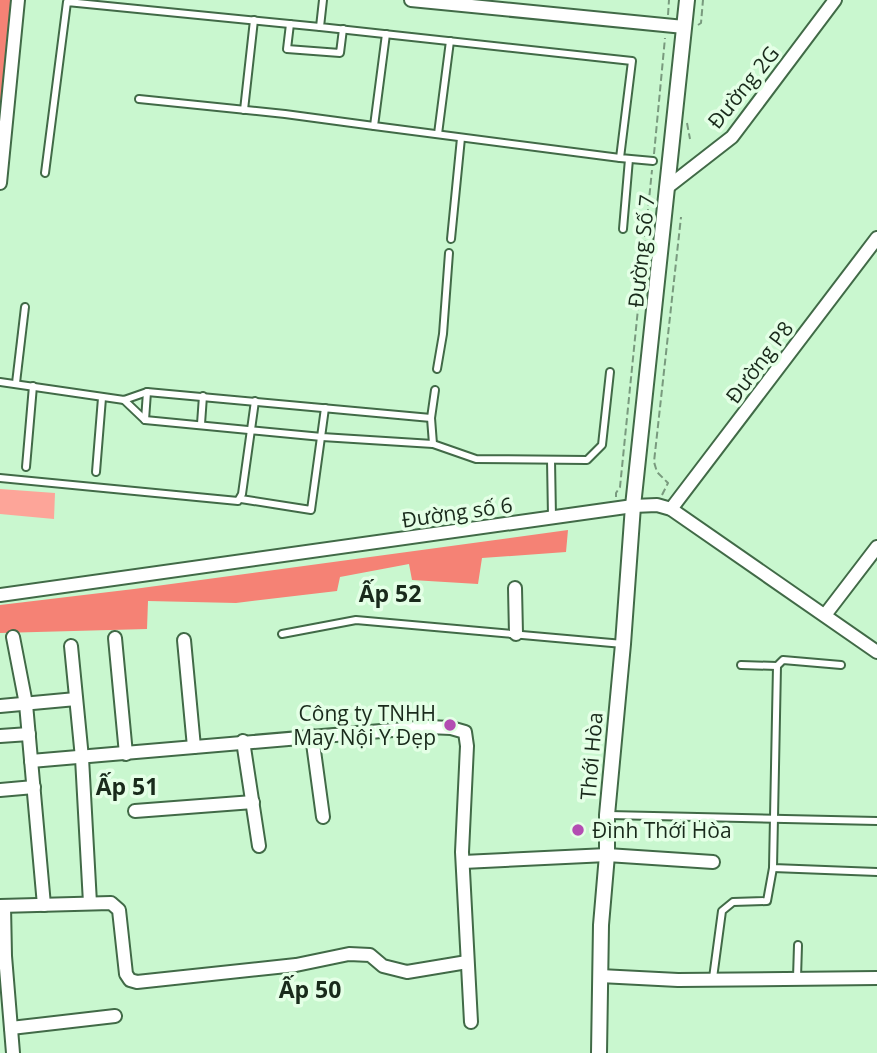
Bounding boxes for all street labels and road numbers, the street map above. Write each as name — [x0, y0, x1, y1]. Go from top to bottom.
street label: Đường 2G — [701, 40, 785, 134]
street label: Đường Số 7 — [621, 193, 661, 309]
street label: Đường P8 — [719, 315, 799, 409]
street label: Đường số 6 — [400, 490, 514, 534]
street label: Thới Hòa — [573, 711, 609, 801]

